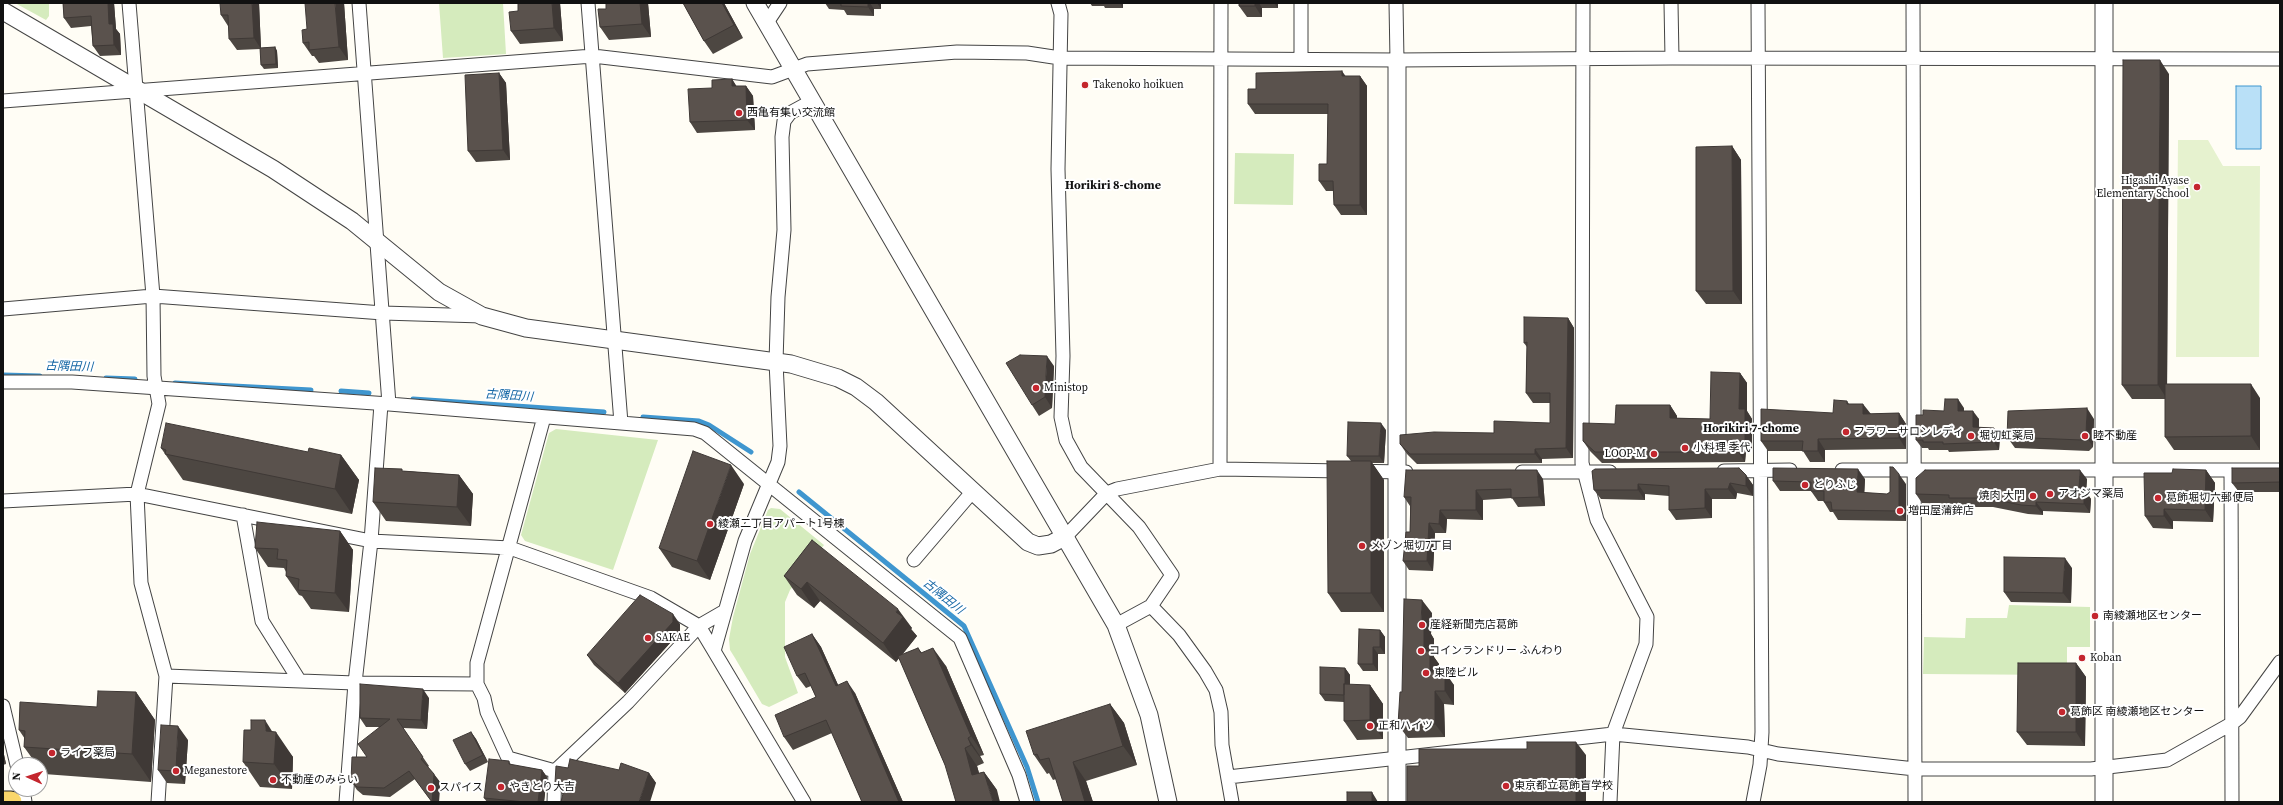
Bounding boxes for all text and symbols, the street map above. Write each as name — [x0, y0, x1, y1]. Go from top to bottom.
place label: Takenoko hoikuen — [1093, 78, 1184, 92]
marker: Takenoko hoikuen — [1080, 80, 1090, 90]
place label: 西亀有集い交流館 — [747, 106, 835, 120]
marker: 西亀有集い交流館 — [734, 108, 744, 118]
place label: Higashi Ayase Elementary School — [2097, 174, 2189, 200]
district label: Horikiri 8-chome — [1065, 179, 1161, 193]
marker: Higashi Ayase Elementary School — [2192, 182, 2202, 192]
water label: 古隅田川 — [45, 359, 93, 375]
place label: Ministop — [1044, 381, 1088, 395]
marker: Ministop — [1031, 383, 1041, 393]
water label: 古隅田川 — [485, 387, 533, 405]
district label: Horikiri 7-chome — [1703, 422, 1799, 436]
place label: フラワーサロンレディ — [1854, 425, 1964, 439]
marker: フラワーサロンレディ — [1841, 427, 1851, 437]
place label: 堀切虹薬局 — [1979, 429, 2034, 443]
place label: 睦不動産 — [2093, 429, 2137, 443]
marker: 堀切虹薬局 — [1966, 431, 1976, 441]
marker: 睦不動産 — [2080, 431, 2090, 441]
place label: 小料理 季代 — [1693, 441, 1751, 455]
marker: 小料理 季代 — [1680, 443, 1690, 453]
place label: LOOP-M — [1605, 447, 1646, 461]
marker: LOOP-M — [1649, 449, 1659, 459]
place label: とりふじ — [1813, 478, 1857, 492]
marker: とりふじ — [1800, 480, 1810, 490]
place label: アオジマ薬局 — [2058, 487, 2124, 501]
place label: 焼肉 大門 — [1978, 489, 2025, 503]
marker: アオジマ薬局 — [2045, 489, 2055, 499]
marker: 焼肉 大門 — [2028, 491, 2038, 501]
place label: 葛飾堀切六郵便局 — [2166, 491, 2254, 505]
marker: 葛飾堀切六郵便局 — [2153, 493, 2163, 503]
place label: 増田屋蒲鉾店 — [1908, 504, 1974, 518]
marker: 増田屋蒲鉾店 — [1895, 506, 1905, 516]
place label: 綾瀬二丁目アパート1号棟 — [718, 517, 844, 531]
marker: 綾瀬二丁目アパート1号棟 — [705, 519, 715, 529]
place label: メゾン堀切7丁目 — [1370, 539, 1452, 553]
marker: メゾン堀切7丁目 — [1357, 541, 1367, 551]
water label: 古隅田川 — [920, 576, 966, 618]
place label: 南綾瀬地区センター — [2103, 609, 2202, 623]
marker: 南綾瀬地区センター — [2090, 611, 2100, 621]
place label: 産経新聞売店葛飾 — [1430, 618, 1518, 632]
marker: 産経新聞売店葛飾 — [1417, 620, 1427, 630]
place label: SAKAE — [656, 631, 690, 645]
marker: SAKAE — [643, 633, 653, 643]
place label: コインランドリー ふんわり — [1429, 644, 1564, 658]
marker: コインランドリー ふんわり — [1416, 646, 1426, 656]
place label: Koban — [2090, 651, 2122, 665]
marker: Koban — [2077, 653, 2087, 663]
place label: 東陸ビル — [1434, 666, 1478, 680]
marker: 東陸ビル — [1421, 668, 1431, 678]
place label: 葛飾区 南綾瀬地区センター — [2070, 705, 2205, 719]
marker: 葛飾区 南綾瀬地区センター — [2057, 707, 2067, 717]
place label: 正和ハイツ — [1378, 719, 1433, 733]
marker: 正和ハイツ — [1365, 721, 1375, 731]
place label: ライフ薬局 — [60, 746, 115, 760]
marker: ライフ薬局 — [47, 748, 57, 758]
north arrow — [8, 757, 48, 797]
place label: Meganestore — [184, 764, 247, 778]
marker: Meganestore — [171, 766, 181, 776]
text: N — [9, 772, 24, 781]
place label: 不動産のみらい — [281, 773, 358, 787]
marker: 不動産のみらい — [268, 775, 278, 785]
place label: 東京都立葛飾盲学校 — [1514, 779, 1613, 793]
place label: やきとり大吉 — [509, 780, 575, 794]
place label: スパイス — [439, 781, 483, 795]
marker: 東京都立葛飾盲学校 — [1501, 781, 1511, 791]
marker: やきとり大吉 — [496, 782, 506, 792]
marker: スパイス — [426, 783, 436, 793]

